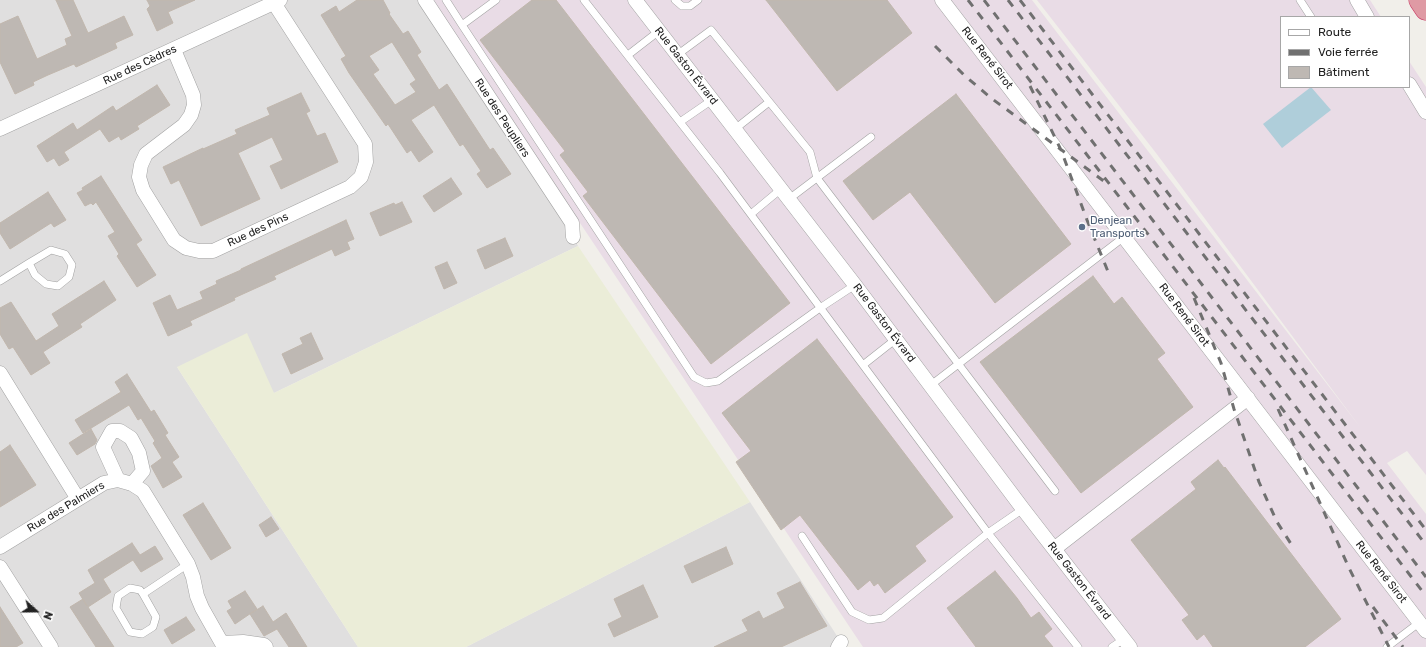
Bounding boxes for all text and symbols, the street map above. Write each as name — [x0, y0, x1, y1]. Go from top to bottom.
legend — [1280, 16, 1410, 88]
street label: Rue Gaston Évrard — [651, 24, 721, 108]
street label: Rue René Sirot — [959, 24, 1015, 92]
text: Route — [1318, 25, 1351, 39]
street label: Rue des Cèdres — [101, 42, 179, 88]
text: Voie ferrée — [1318, 45, 1378, 59]
text: Bâtiment — [1318, 65, 1369, 79]
street label: Rue des Peupliers — [472, 76, 532, 160]
street label: Rue des Pins — [225, 210, 291, 250]
place label: Denjean Transports — [1090, 214, 1145, 240]
marker: Denjean Transports — [1077, 222, 1087, 232]
street label: Rue Gaston Évrard — [850, 281, 918, 365]
street label: Rue René Sirot — [1156, 281, 1212, 349]
street label: Rue des Palmiers — [25, 479, 107, 535]
street label: Rue René Sirot — [1353, 538, 1409, 606]
street label: Rue Gaston Évrard — [1044, 539, 1114, 623]
north arrow — [16, 591, 56, 631]
text: N — [40, 609, 55, 621]

